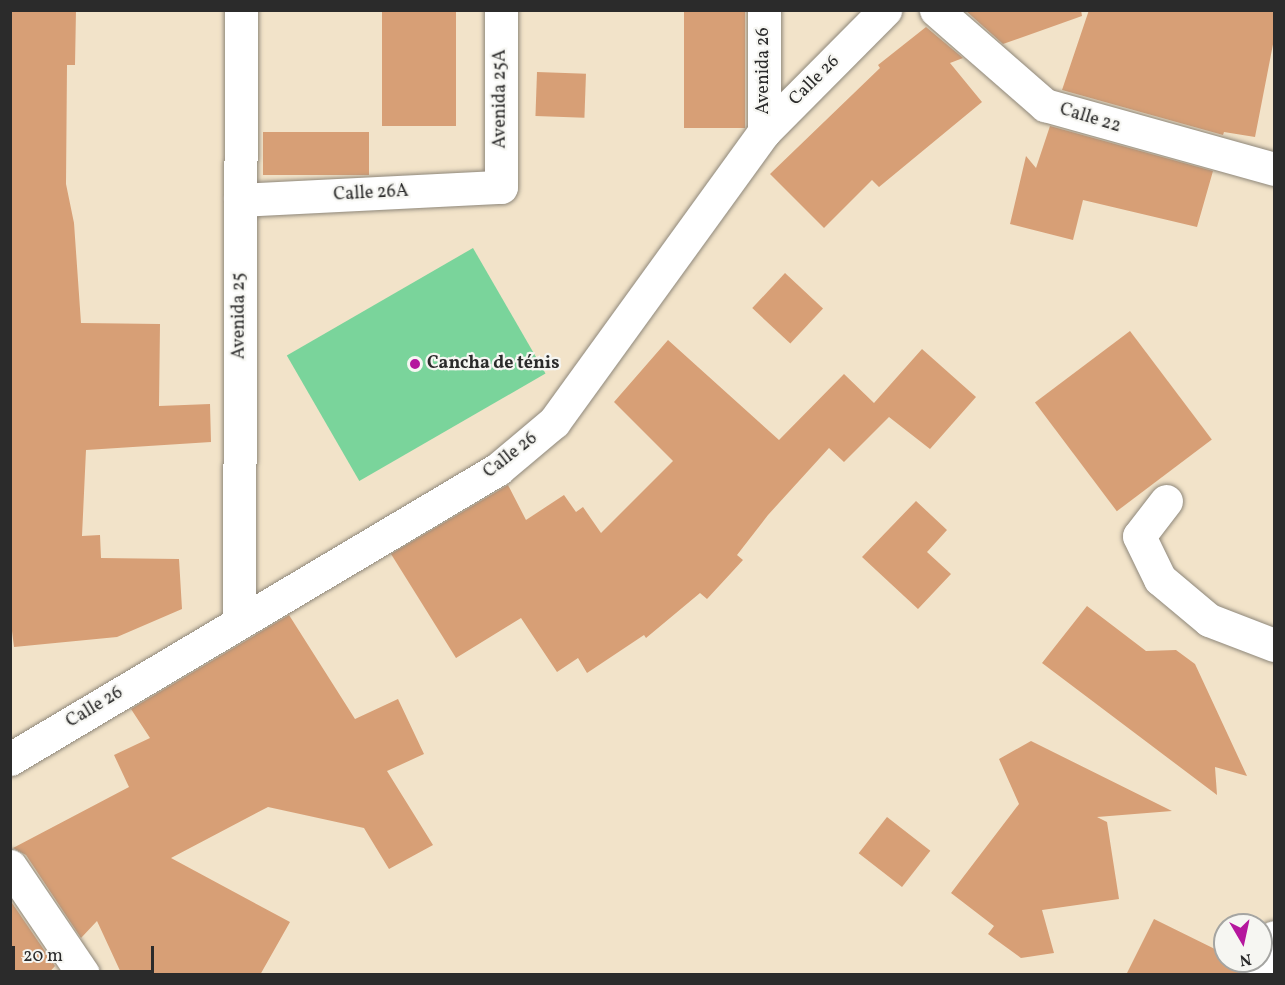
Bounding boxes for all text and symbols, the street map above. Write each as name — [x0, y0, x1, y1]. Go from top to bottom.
street label: Avenida 26 — [753, 27, 775, 115]
street label: Avenida 25A — [490, 49, 512, 149]
street label: Calle 26 — [785, 51, 845, 111]
street label: Calle 22 — [1057, 99, 1123, 139]
street label: Calle 26A — [333, 181, 409, 207]
street label: Avenida 25 — [229, 273, 251, 359]
place label: Cancha de ténis — [427, 353, 559, 375]
marker: Cancha de ténis — [408, 357, 422, 371]
street label: Calle 26 — [480, 428, 542, 484]
street label: Calle 26 — [63, 683, 127, 733]
north arrow — [1213, 913, 1273, 973]
scale bar — [15, 934, 158, 972]
text: 20 m — [23, 944, 63, 969]
text: N — [1238, 947, 1253, 971]

